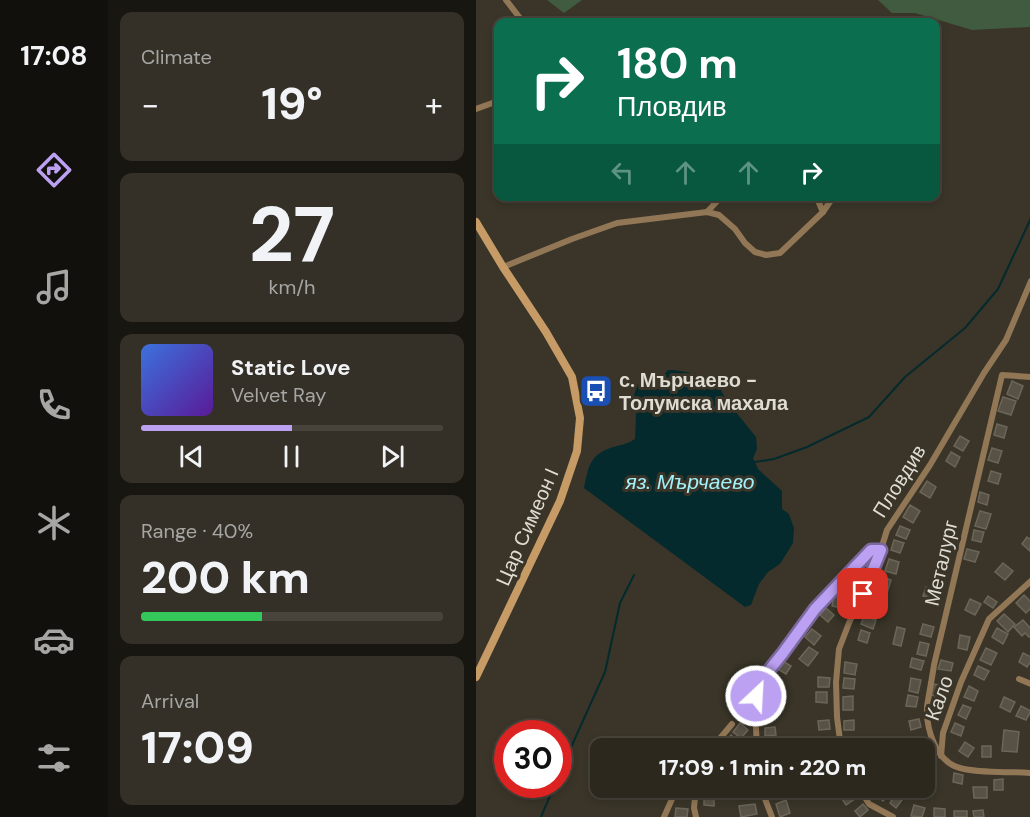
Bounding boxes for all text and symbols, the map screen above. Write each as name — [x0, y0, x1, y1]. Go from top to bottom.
text: 180 m — [617, 36, 738, 91]
text: 17:08 — [20, 38, 88, 73]
icon: right — [518, 42, 596, 120]
text: Climate — [141, 44, 212, 70]
text: 19° — [261, 74, 323, 133]
text: − — [141, 83, 159, 126]
text: + — [425, 83, 443, 126]
text: Пловдив — [617, 89, 727, 124]
icon: directions — [33, 149, 75, 191]
icon: left — [606, 156, 639, 189]
icon: ahead — [669, 156, 702, 189]
icon: ahead — [732, 156, 765, 189]
icon: right — [795, 156, 828, 189]
text: 27 — [249, 184, 335, 285]
icon: music — [33, 266, 75, 308]
text: km/h — [268, 274, 316, 300]
text: Static Love — [231, 353, 351, 382]
place label: с. Мърчаево - Толумска махала — [619, 367, 789, 416]
bus stop icon: с. Мърчаево - Толумска махала — [578, 373, 614, 409]
text: Velvet Ray — [231, 382, 326, 408]
icon: phone — [33, 384, 75, 426]
icon: previous — [175, 440, 208, 473]
icon: pause — [275, 440, 308, 473]
icon: next — [376, 440, 409, 473]
street label: Пловдив — [866, 440, 932, 522]
street label: Цар Симеон I — [490, 464, 564, 590]
water label: яз. Мърчаево — [625, 468, 755, 496]
icon: climate — [33, 502, 75, 544]
text: Range · 40% — [141, 518, 253, 544]
street label: Металург — [919, 518, 963, 608]
text: 200 km — [141, 548, 310, 607]
pin — [837, 568, 888, 619]
icon: arrive — [846, 577, 879, 610]
icon: car — [33, 619, 75, 661]
position arrow — [724, 664, 788, 728]
street label: Кало — [919, 672, 959, 724]
text: Arrival — [141, 688, 199, 714]
text: 17:09 — [141, 718, 254, 777]
speed limit sign: 30 — [494, 720, 572, 798]
icon: filters — [33, 737, 75, 779]
text: 17:09 · 1 min · 220 m — [659, 753, 866, 782]

